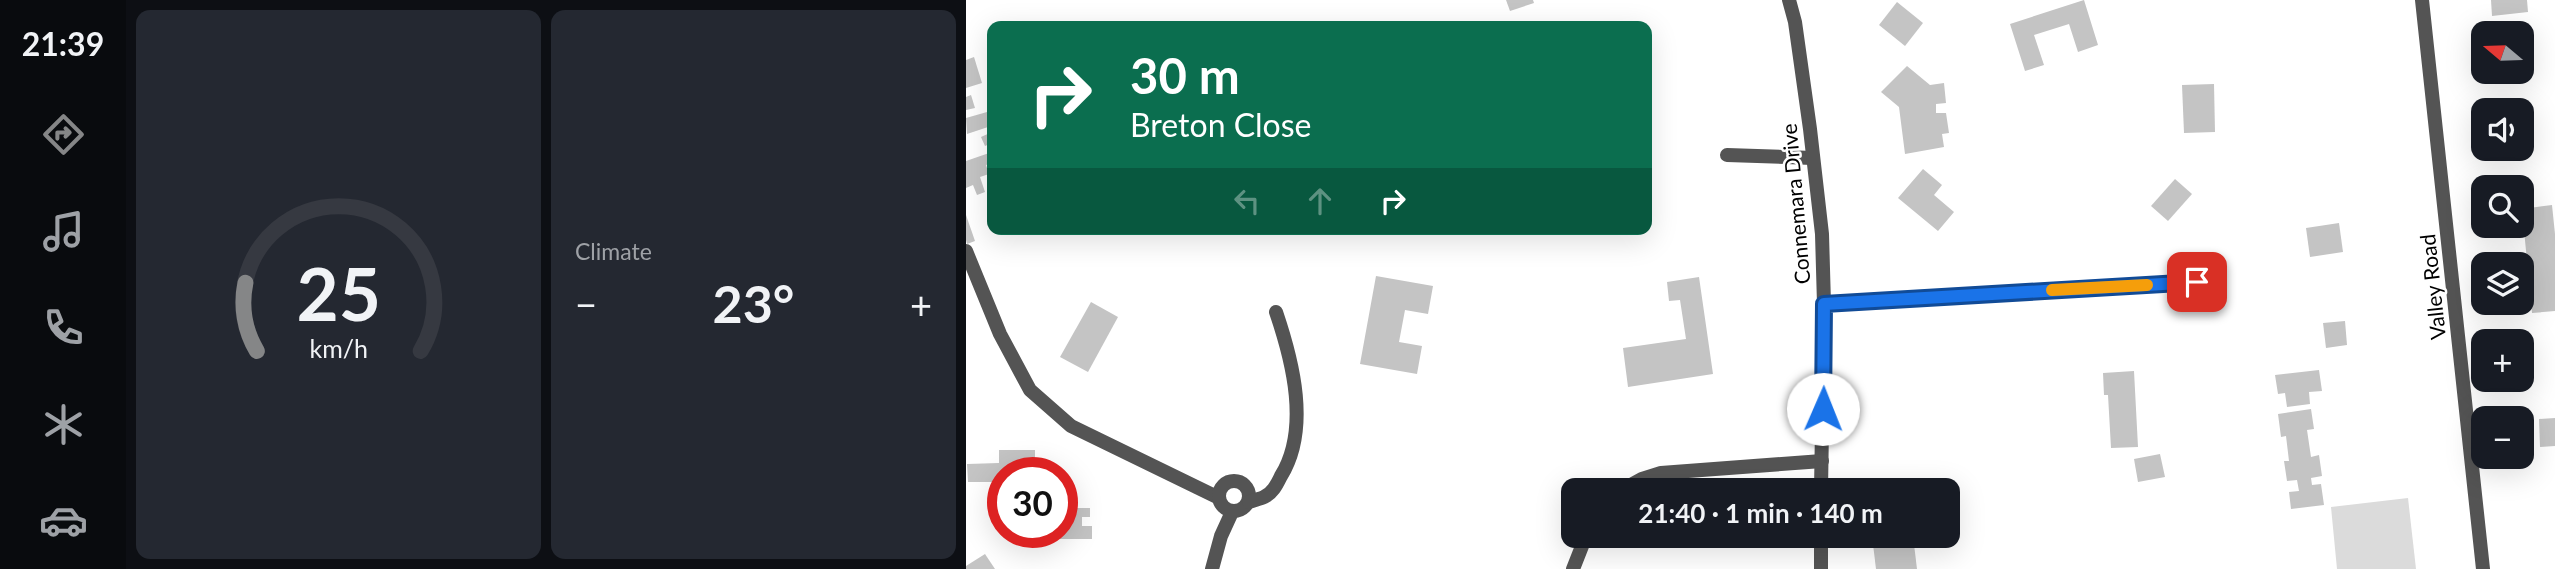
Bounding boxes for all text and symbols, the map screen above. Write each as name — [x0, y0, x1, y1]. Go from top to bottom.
north arrow — [2471, 21, 2534, 84]
map controls — [2471, 21, 2534, 469]
text: 21:39 — [22, 24, 104, 63]
text: 30 m — [1130, 46, 1240, 104]
icon: right — [1015, 49, 1106, 140]
button: sound — [2471, 98, 2534, 161]
text: Breton Close — [1130, 105, 1312, 144]
icon: directions — [39, 110, 88, 159]
street label: Connemara Drive — [1776, 123, 1814, 285]
button: search — [2471, 175, 2534, 238]
icon: left — [1228, 182, 1266, 220]
icon: ahead — [1301, 182, 1339, 220]
icon: right — [1374, 182, 1412, 220]
icon: music — [39, 207, 88, 256]
street label: Valley Road — [2414, 233, 2450, 341]
text: Climate — [575, 237, 652, 265]
text: 25 — [296, 249, 381, 337]
pin — [2167, 252, 2227, 312]
button: layers — [2471, 252, 2534, 315]
icon: arrive — [2178, 263, 2216, 301]
text: 23° — [713, 272, 794, 334]
text: − — [575, 281, 597, 327]
text: + — [910, 281, 932, 327]
icon: phone — [39, 303, 88, 352]
button: + — [2471, 329, 2534, 392]
text: km/h — [309, 332, 368, 362]
position arrow — [1786, 372, 1860, 446]
icon: climate — [39, 400, 88, 449]
button: − — [2471, 406, 2534, 469]
speed limit sign: 30 — [987, 457, 1078, 548]
icon: car — [39, 496, 88, 545]
text: 21:40 · 1 min · 140 m — [1638, 497, 1883, 529]

